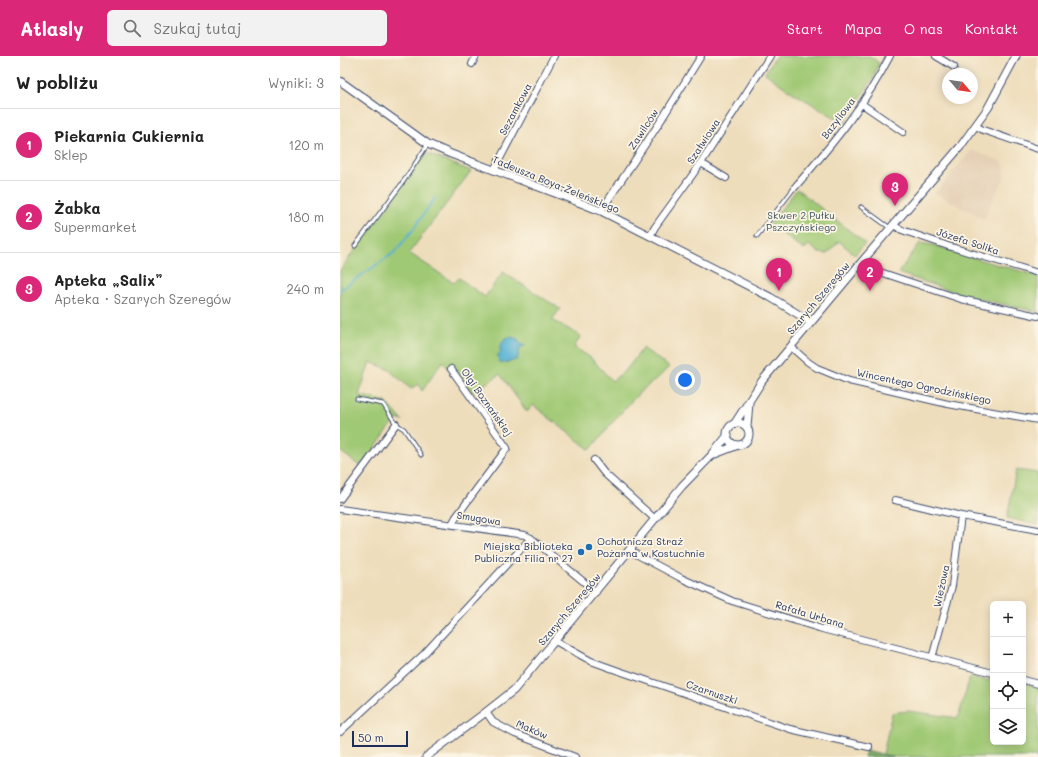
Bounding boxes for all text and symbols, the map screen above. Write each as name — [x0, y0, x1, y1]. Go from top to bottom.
search box — [107, 10, 387, 46]
text: Atlasly — [20, 16, 83, 41]
icon: search — [121, 17, 143, 39]
text: Szukaj tutaj — [153, 18, 241, 38]
text: Start — [787, 19, 823, 38]
text: Mapa — [845, 19, 882, 38]
text: O nas — [904, 19, 943, 38]
text: Kontakt — [965, 19, 1018, 38]
north arrow — [942, 68, 978, 104]
text: W pobliżu — [16, 71, 98, 93]
text: Wyniki: 3 — [268, 74, 324, 91]
street label: Sezamkowa — [495, 81, 535, 137]
street label: Bazyliowa — [818, 94, 858, 142]
street label: Zawilców — [625, 106, 661, 152]
street label: Szałwiowa — [683, 116, 723, 166]
text: Piekarnia Cukiernia — [54, 126, 204, 146]
text: 1 — [26, 136, 32, 153]
text: 120 m — [288, 136, 324, 153]
text: Sklep — [54, 146, 88, 163]
street label: Tadeusza Boya-Żeleńskiego — [490, 152, 622, 216]
pin: 3 — [882, 173, 908, 206]
text: Żabka — [54, 198, 101, 218]
text: 2 — [25, 208, 33, 225]
text: 180 m — [288, 208, 324, 225]
park label: Skwer 2 Pułku Pszczyńskiego — [766, 208, 836, 234]
text: Supermarket — [54, 218, 137, 235]
street label: Józefa Solika — [935, 224, 1001, 258]
pin: 1 — [766, 258, 792, 291]
pin: 2 — [857, 258, 883, 291]
street label: Szarych Szeregów — [784, 259, 853, 337]
text: Apteka „Salix” — [54, 270, 163, 290]
text: 3 — [25, 280, 33, 297]
text: 240 m — [287, 280, 324, 297]
text: Apteka · Szarych Szeregów — [54, 290, 231, 307]
street label: Olgi Boznańskiej — [458, 365, 516, 439]
street label: Wincentego Ogrodzińskiego — [856, 365, 992, 407]
your location — [675, 370, 695, 390]
street label: Smugowa — [456, 508, 502, 528]
place label: Ochotnicza Straż Pożarna w Kostuchnie — [597, 534, 705, 560]
place label: Miejska Biblioteka Publiczna Filia nr 27 — [475, 539, 573, 565]
marker: Ochotnicza Straż Pożarna w Kostuchnie — [584, 542, 594, 552]
marker: Miejska Biblioteka Publiczna Filia nr 27 — [576, 547, 586, 557]
street label: Wieżowa — [930, 563, 952, 609]
street label: Szarych Szeregów — [535, 570, 604, 648]
street label: Rafała Urbana — [774, 597, 846, 631]
map controls — [990, 601, 1026, 745]
button: + — [990, 601, 1026, 637]
button: − — [990, 637, 1026, 673]
button: locate — [990, 673, 1026, 709]
street label: Czarnuszki — [684, 677, 740, 707]
button: layers — [990, 709, 1026, 745]
street label: Maków — [514, 716, 550, 742]
scale bar — [352, 729, 408, 748]
text: 50 m — [358, 730, 384, 745]

